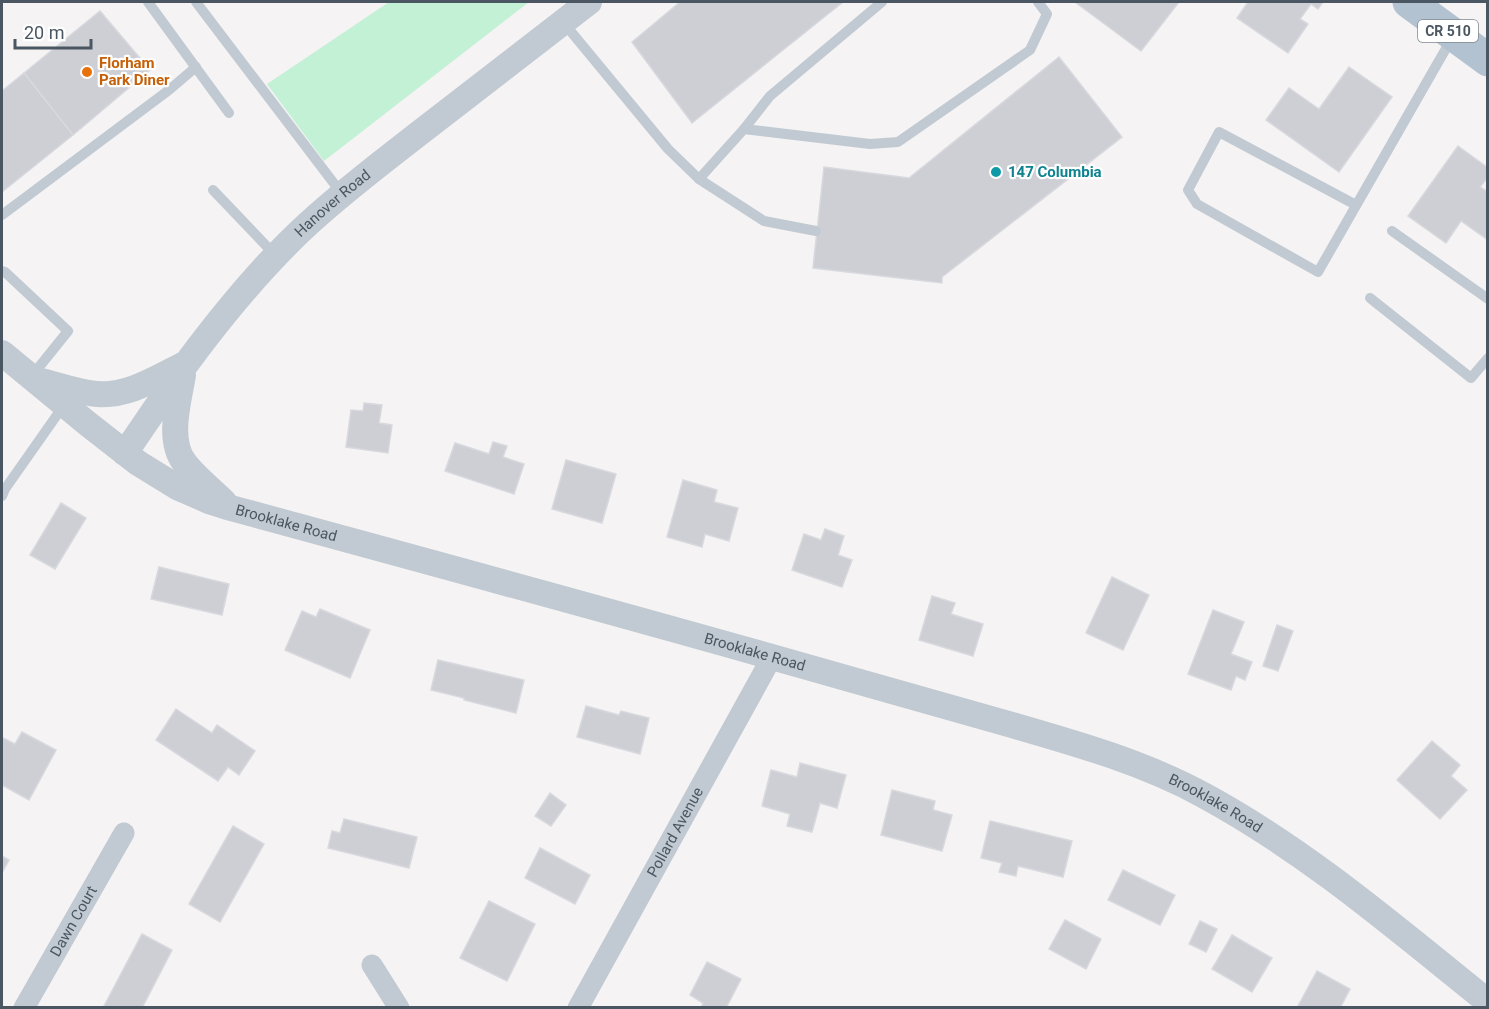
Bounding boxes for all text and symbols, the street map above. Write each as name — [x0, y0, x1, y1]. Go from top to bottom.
scale bar — [15, 12, 92, 50]
road number: CR 510 — [1418, 20, 1478, 42]
text: 20 m — [24, 22, 64, 43]
place label: Florham Park Diner — [99, 54, 170, 89]
marker: Florham Park Diner — [80, 65, 94, 79]
place label: 147 Columbia — [1008, 163, 1102, 181]
marker: 147 Columbia — [989, 165, 1003, 179]
street label: Hanover Road — [291, 166, 374, 241]
street label: Brooklake Road — [233, 501, 339, 545]
street label: Brooklake Road — [702, 629, 808, 675]
street label: Brooklake Road — [1166, 770, 1266, 837]
street label: Pollard Avenue — [643, 784, 707, 880]
street label: Dawn Court — [46, 883, 101, 960]

